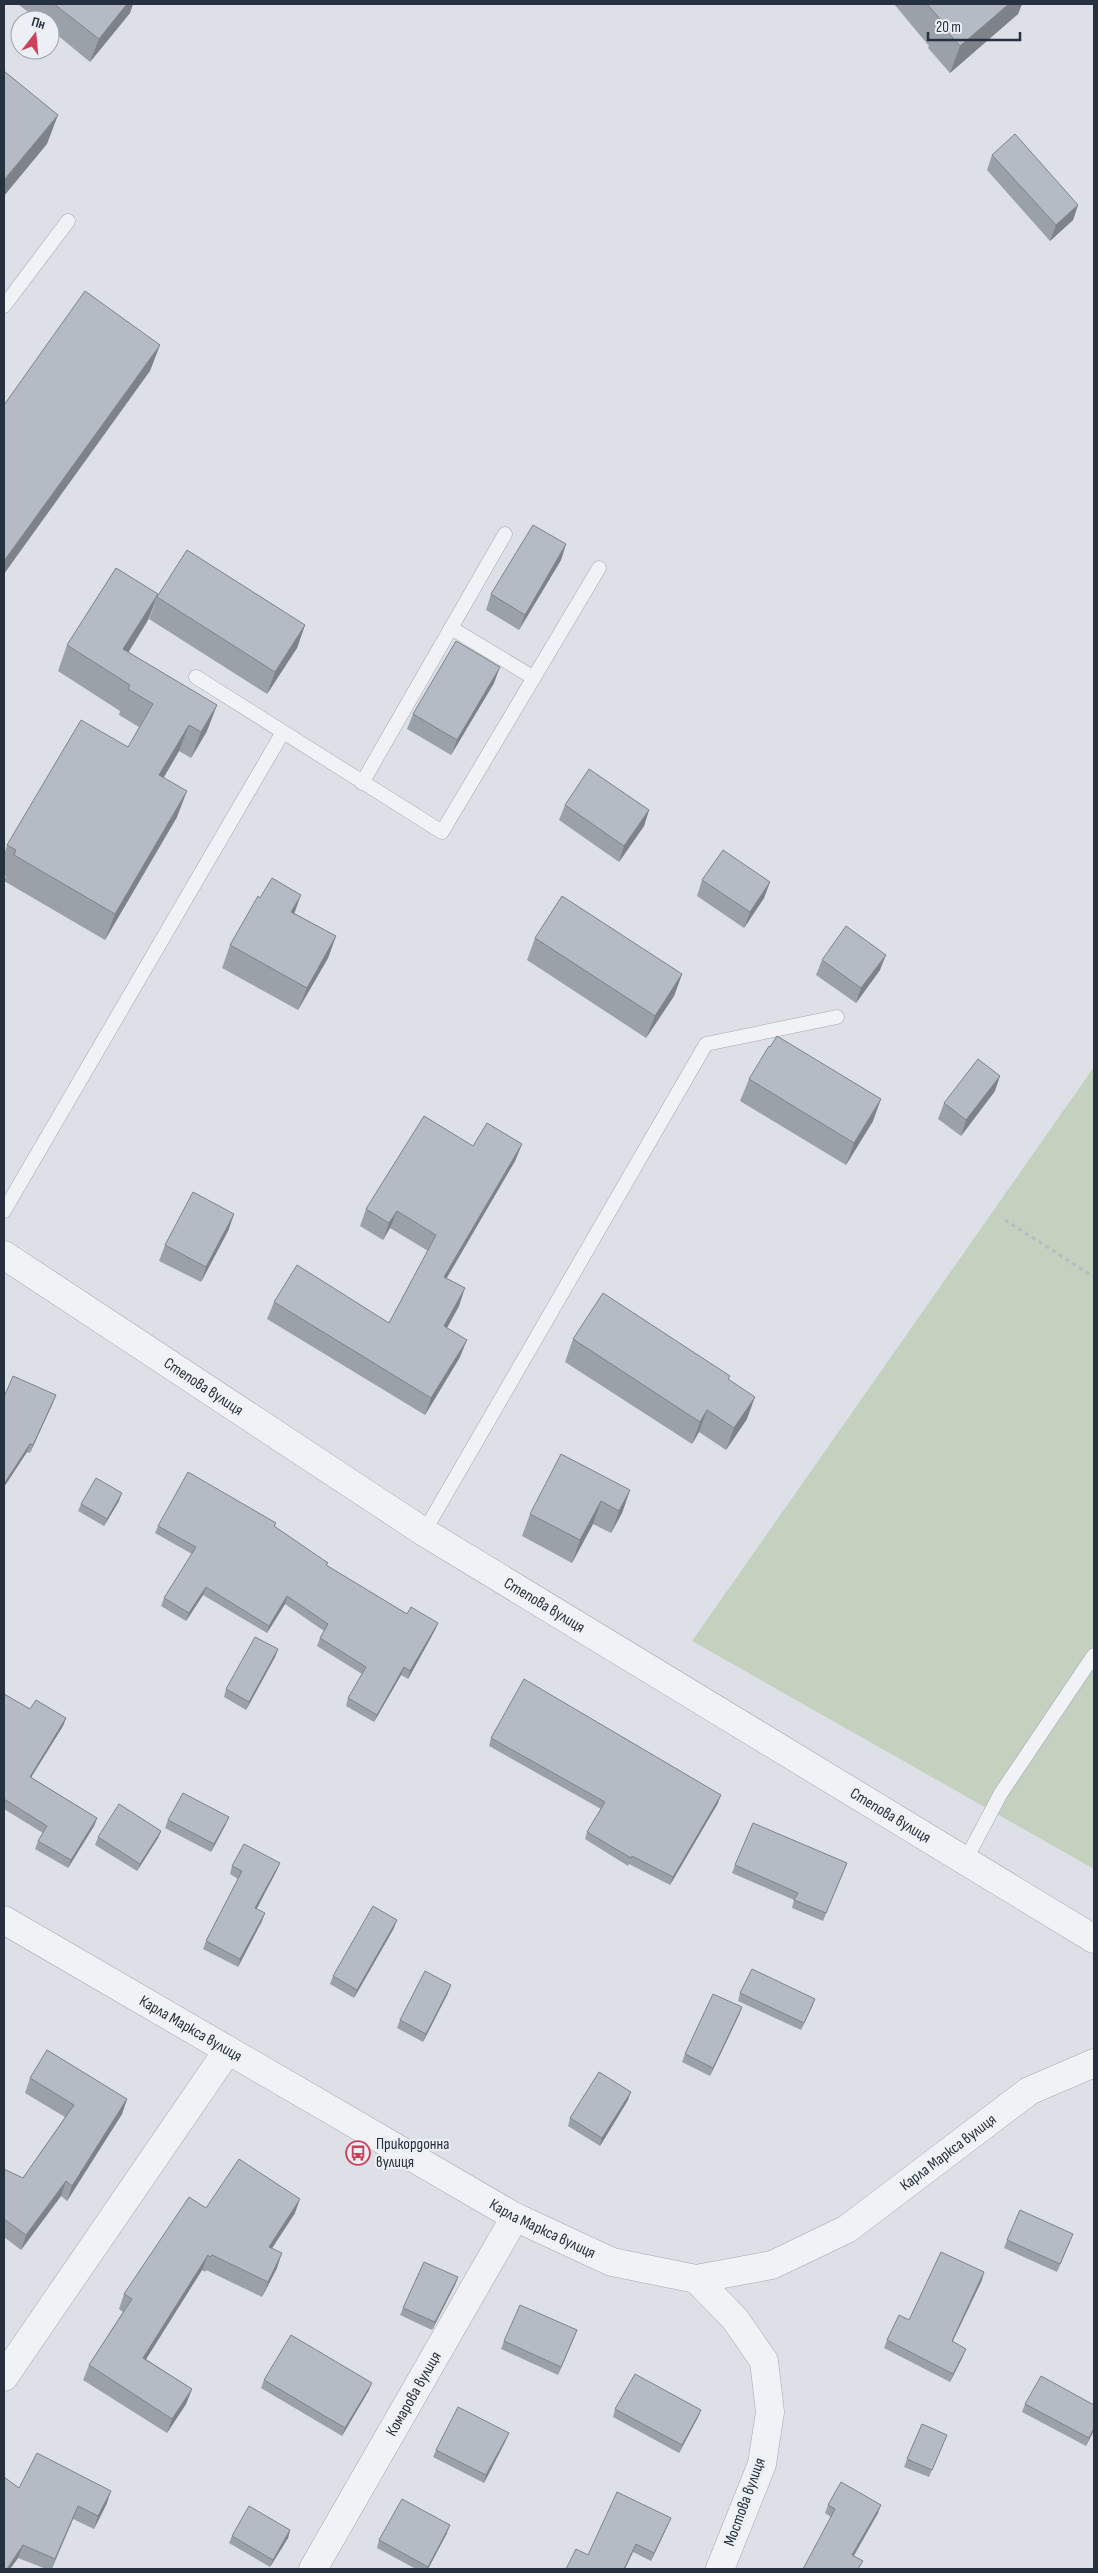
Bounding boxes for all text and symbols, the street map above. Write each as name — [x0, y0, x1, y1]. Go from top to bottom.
north arrow — [10, 10, 60, 60]
scale bar — [928, 10, 1020, 42]
text: Пн — [30, 13, 47, 33]
text: 20 m — [936, 18, 961, 37]
street label: Степова вулиця — [160, 1354, 247, 1420]
street label: Степова вулиця — [500, 1573, 588, 1637]
street label: Степова вулиця — [847, 1784, 935, 1847]
street label: Карла Маркса вулиця — [136, 1991, 246, 2066]
street label: Карла Маркса вулиця — [896, 2110, 1000, 2195]
place label: Прикордонна вулиця — [376, 2135, 449, 2172]
bus stop icon: Прикордонна вулиця — [345, 2140, 371, 2166]
street label: Карла Маркса вулиця — [486, 2195, 599, 2263]
street label: Комарова вулиця — [382, 2348, 445, 2439]
street label: Мостова вулиця — [720, 2455, 770, 2549]

